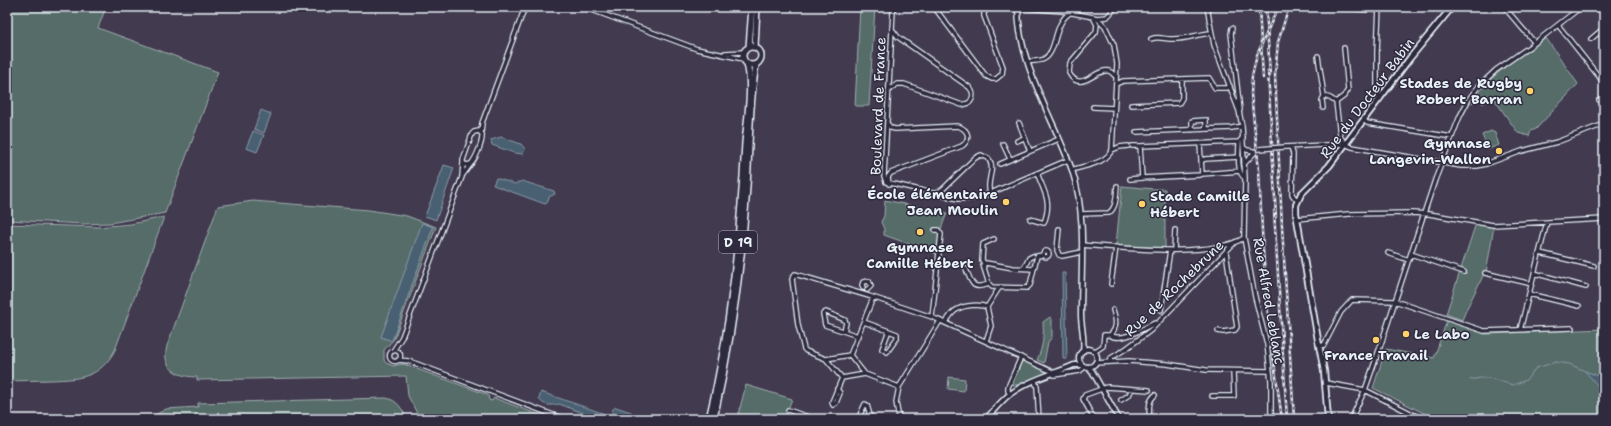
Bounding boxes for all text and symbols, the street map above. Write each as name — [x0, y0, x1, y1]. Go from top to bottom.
street label: Rue du Docteur Babin — [1316, 34, 1418, 162]
street label: Boulevard de France — [867, 36, 889, 175]
place label: Stades de Rugby Robert Barran — [1400, 74, 1522, 108]
marker: Stades de Rugby Robert Barran — [1525, 86, 1535, 96]
place label: Gymnase Langevin-Wallon — [1369, 134, 1491, 168]
marker: Gymnase Langevin-Wallon — [1494, 146, 1504, 156]
place label: École élémentaire Jean Moulin — [867, 185, 998, 219]
place label: Stade Camille Hébert — [1150, 187, 1250, 221]
marker: École élémentaire Jean Moulin — [1001, 197, 1011, 207]
marker: Stade Camille Hébert — [1137, 199, 1147, 209]
marker: Gymnase Camille Hébert — [915, 227, 925, 237]
road number: D 19 — [719, 231, 757, 253]
street label: Rue de Rochebrune — [1121, 236, 1227, 340]
street label: Rue Alfred Leblanc — [1249, 236, 1289, 366]
place label: Gymnase Camille Hébert — [866, 238, 974, 272]
place label: Le Labo — [1414, 325, 1470, 343]
marker: Le Labo — [1401, 329, 1411, 339]
marker: France Travail — [1371, 335, 1381, 345]
place label: France Travail — [1324, 346, 1428, 364]

